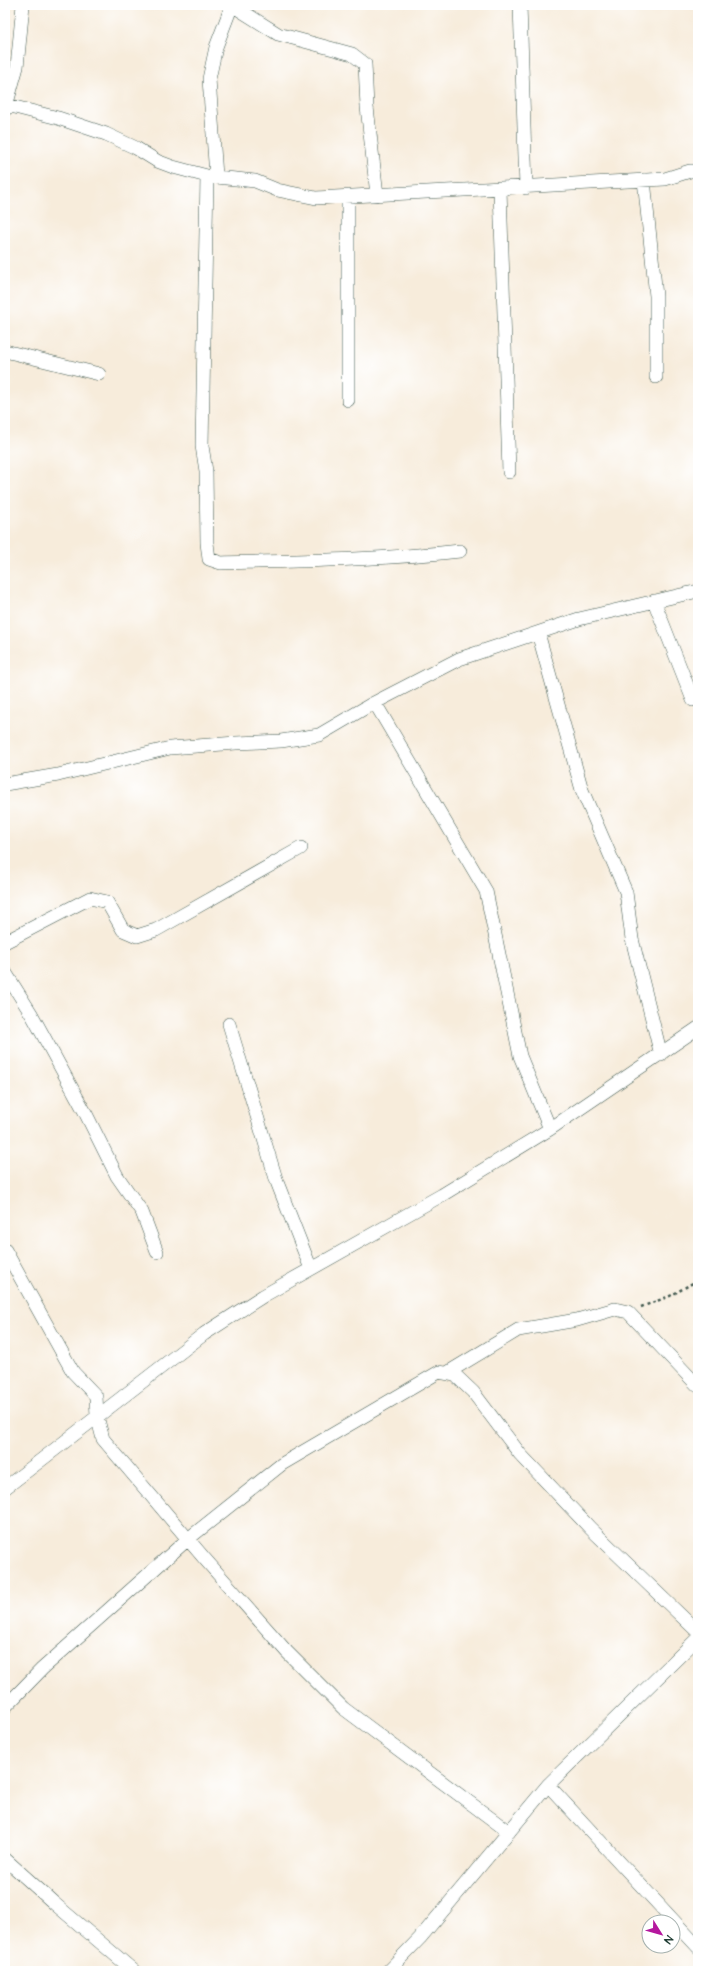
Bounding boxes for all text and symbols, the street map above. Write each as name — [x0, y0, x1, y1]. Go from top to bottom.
north arrow — [641, 1914, 681, 1954]
text: N — [660, 1932, 677, 1947]

